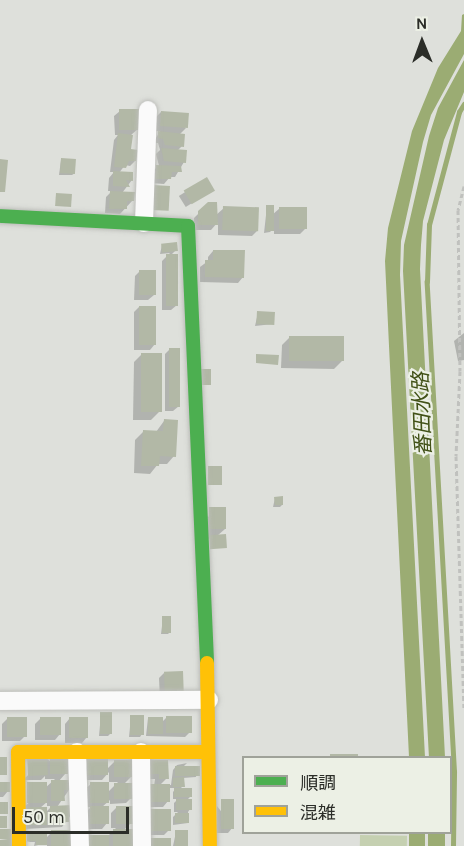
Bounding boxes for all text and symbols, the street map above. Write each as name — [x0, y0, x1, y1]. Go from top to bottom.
north arrow — [392, 12, 452, 72]
text: N — [416, 14, 428, 33]
water label: 番田水路 — [408, 372, 436, 456]
legend — [242, 756, 452, 834]
text: 順調 — [300, 772, 336, 794]
scale bar — [15, 795, 132, 833]
text: 混雑 — [300, 802, 336, 824]
text: 50 m — [23, 806, 65, 828]

